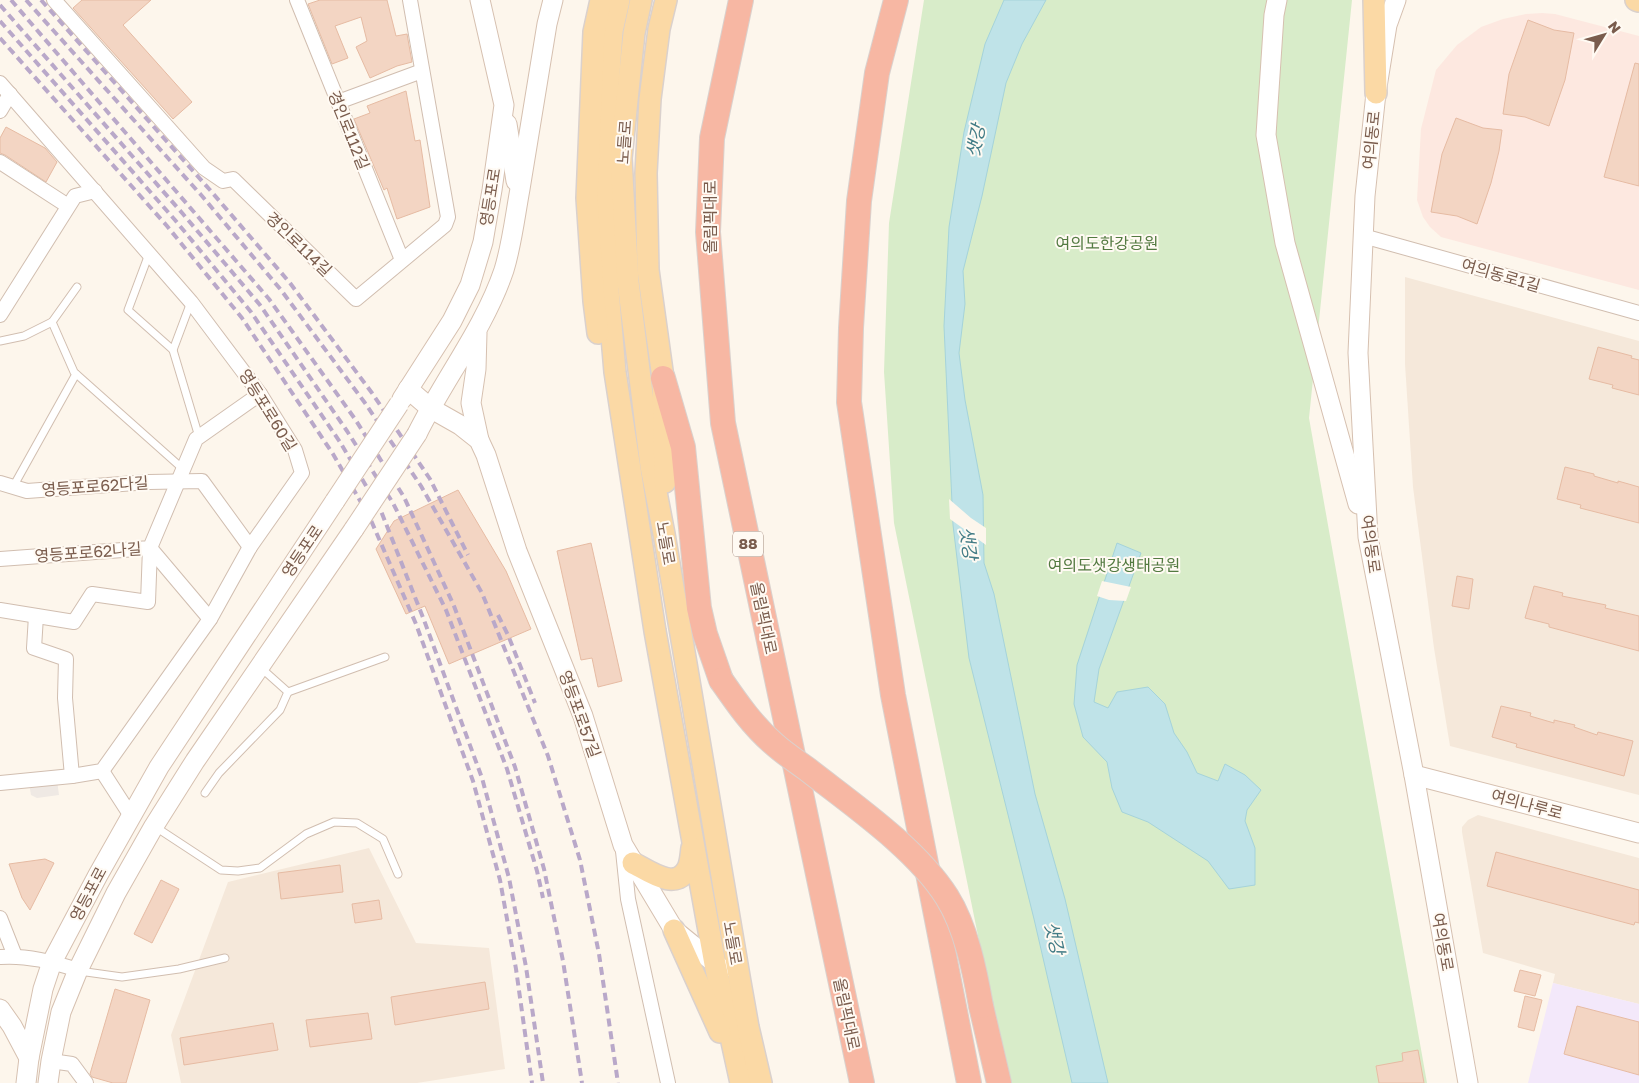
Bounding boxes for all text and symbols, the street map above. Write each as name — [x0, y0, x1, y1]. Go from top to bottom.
north arrow — [1579, 10, 1629, 60]
text: N — [1605, 18, 1625, 36]
street label: 경인로112길 — [324, 87, 374, 173]
street label: 여의동로 — [1358, 109, 1384, 170]
street label: 노들로 — [612, 119, 636, 165]
water label: 샛강 — [961, 120, 990, 159]
street label: 영등포로 — [476, 166, 505, 228]
street label: 올림픽대로 — [700, 180, 720, 254]
street label: 경인로114길 — [262, 208, 336, 280]
park label: 여의도한강공원 — [1055, 233, 1159, 253]
street label: 여의동로1길 — [1459, 254, 1543, 296]
street label: 영등포로60길 — [235, 365, 301, 455]
street label: 영등포로62다길 — [41, 472, 149, 500]
street label: 여의동로 — [1357, 513, 1385, 575]
street label: 노들로 — [652, 520, 680, 567]
street label: 영등포로 — [277, 521, 327, 581]
water label: 샛강 — [956, 525, 983, 563]
road number: 88 — [733, 532, 763, 556]
street label: 영등포로62나길 — [34, 538, 142, 566]
park label: 여의도샛강생태공원 — [1048, 555, 1180, 575]
street label: 올림픽대로 — [747, 580, 781, 656]
street label: 영등포로57길 — [555, 668, 605, 760]
street label: 여의나루로 — [1489, 785, 1565, 823]
street label: 영등포로 — [65, 863, 111, 925]
street label: 여의동로 — [1428, 911, 1458, 973]
water label: 샛강 — [1041, 919, 1070, 959]
street label: 노들로 — [719, 920, 747, 967]
street label: 올림픽대로 — [830, 976, 864, 1052]

